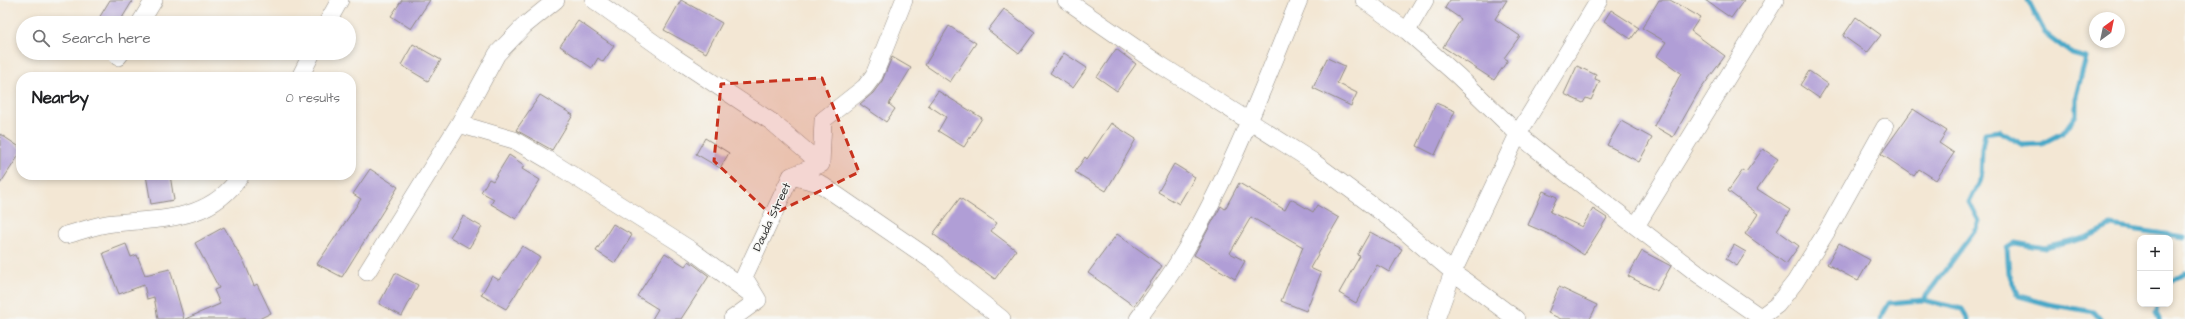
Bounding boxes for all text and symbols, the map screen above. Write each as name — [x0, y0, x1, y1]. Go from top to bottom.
north arrow — [2089, 12, 2125, 48]
search box — [16, 16, 356, 60]
icon: search — [30, 27, 52, 49]
text: Search here — [62, 28, 151, 49]
text: Nearby — [32, 86, 89, 110]
text: 0 results — [285, 89, 340, 107]
street label: Dauda Street — [749, 180, 795, 254]
map controls — [2137, 235, 2173, 307]
button: + — [2137, 235, 2173, 271]
button: − — [2137, 271, 2173, 307]

